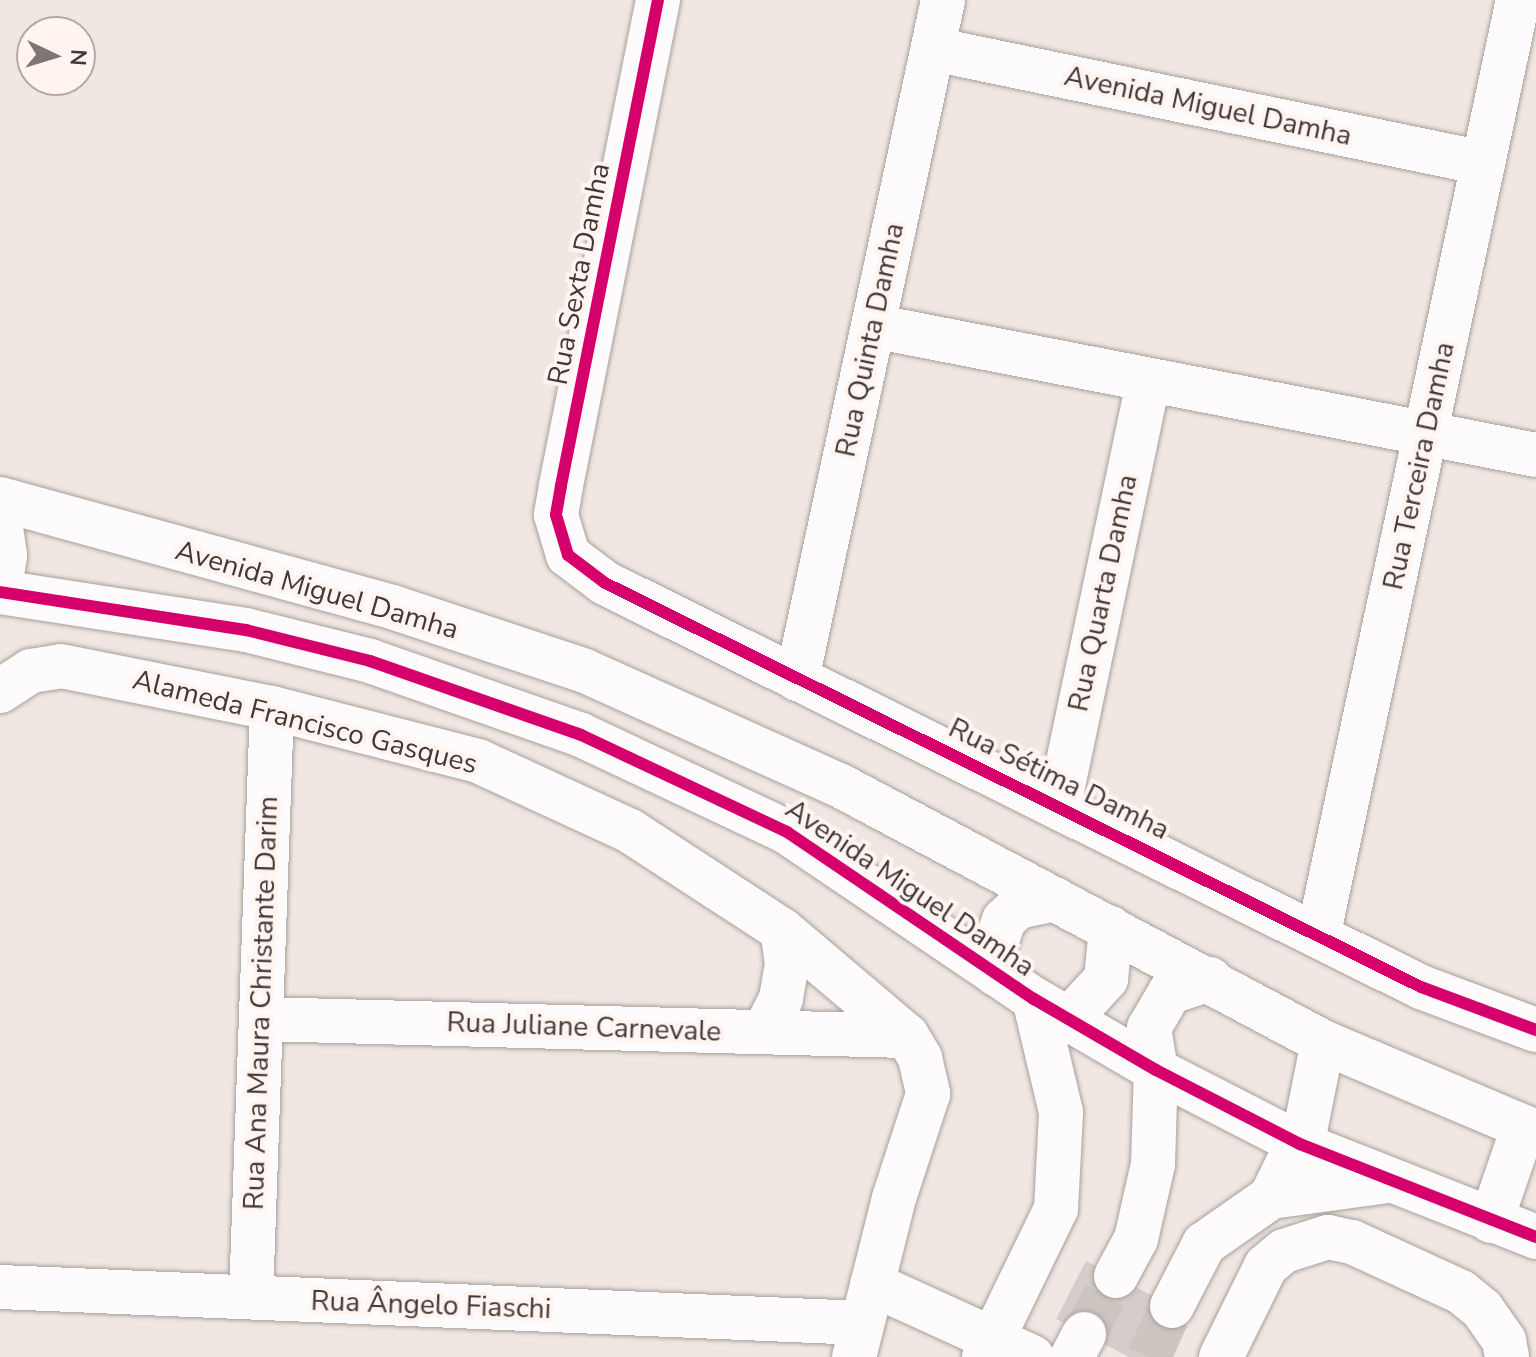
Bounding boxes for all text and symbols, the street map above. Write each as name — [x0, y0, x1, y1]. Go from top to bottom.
north arrow — [16, 16, 96, 96]
text: N — [62, 48, 93, 67]
street label: Avenida Miguel Damha — [1061, 59, 1355, 153]
street label: Rua Sexta Damha — [541, 160, 617, 388]
street label: Rua Quinta Damha — [829, 220, 911, 460]
street label: Rua Terceira Damha — [1376, 339, 1462, 593]
street label: Rua Quarta Damha — [1061, 471, 1145, 715]
street label: Avenida Miguel Damha — [172, 533, 462, 647]
street label: Alameda Francisco Gasques — [129, 663, 481, 781]
street label: Rua Sétima Damha — [943, 711, 1175, 847]
street label: Avenida Miguel Damha — [779, 792, 1041, 984]
street label: Rua Ana Maura Christante Darim — [237, 795, 285, 1211]
street label: Rua Juliane Carnevale — [446, 1005, 722, 1049]
street label: Rua Ângelo Fiaschi — [310, 1284, 552, 1326]

